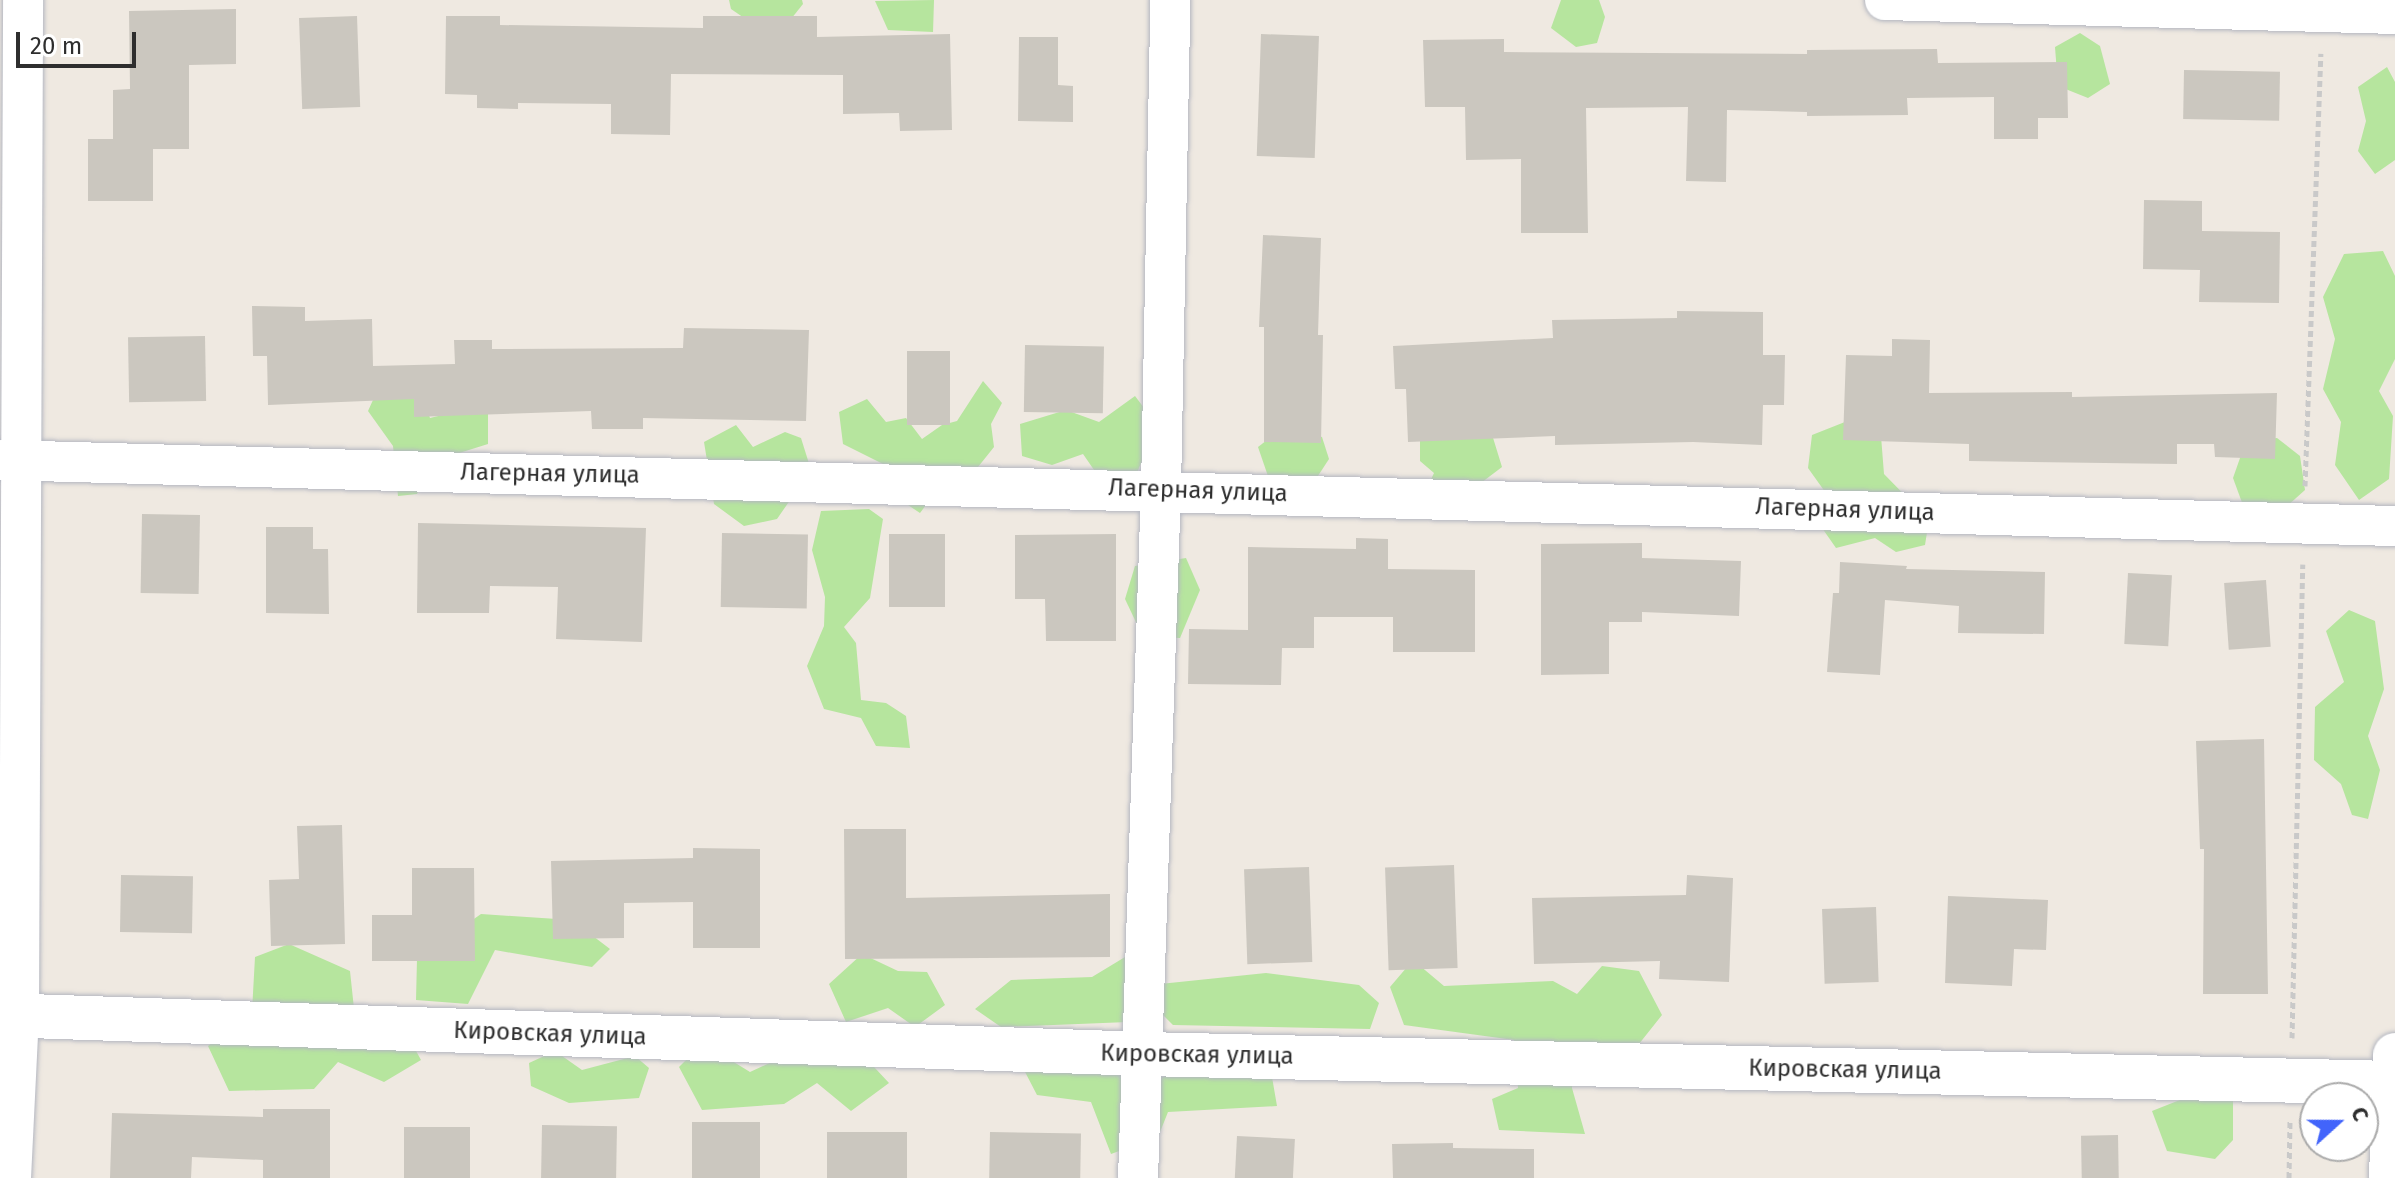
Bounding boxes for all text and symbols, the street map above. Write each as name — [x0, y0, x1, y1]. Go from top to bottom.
scale bar — [20, 16, 140, 66]
text: 20 m — [30, 32, 82, 60]
street label: Лагерная улица — [460, 458, 640, 490]
street label: Лагерная улица — [1108, 473, 1288, 509]
street label: Лагерная улица — [1755, 492, 1935, 528]
street label: Кировская улица — [453, 1016, 647, 1052]
street label: Кировская улица — [1100, 1039, 1294, 1071]
street label: Кировская улица — [1748, 1054, 1942, 1086]
north arrow — [2299, 1082, 2379, 1162]
text: С — [2345, 1103, 2375, 1125]

